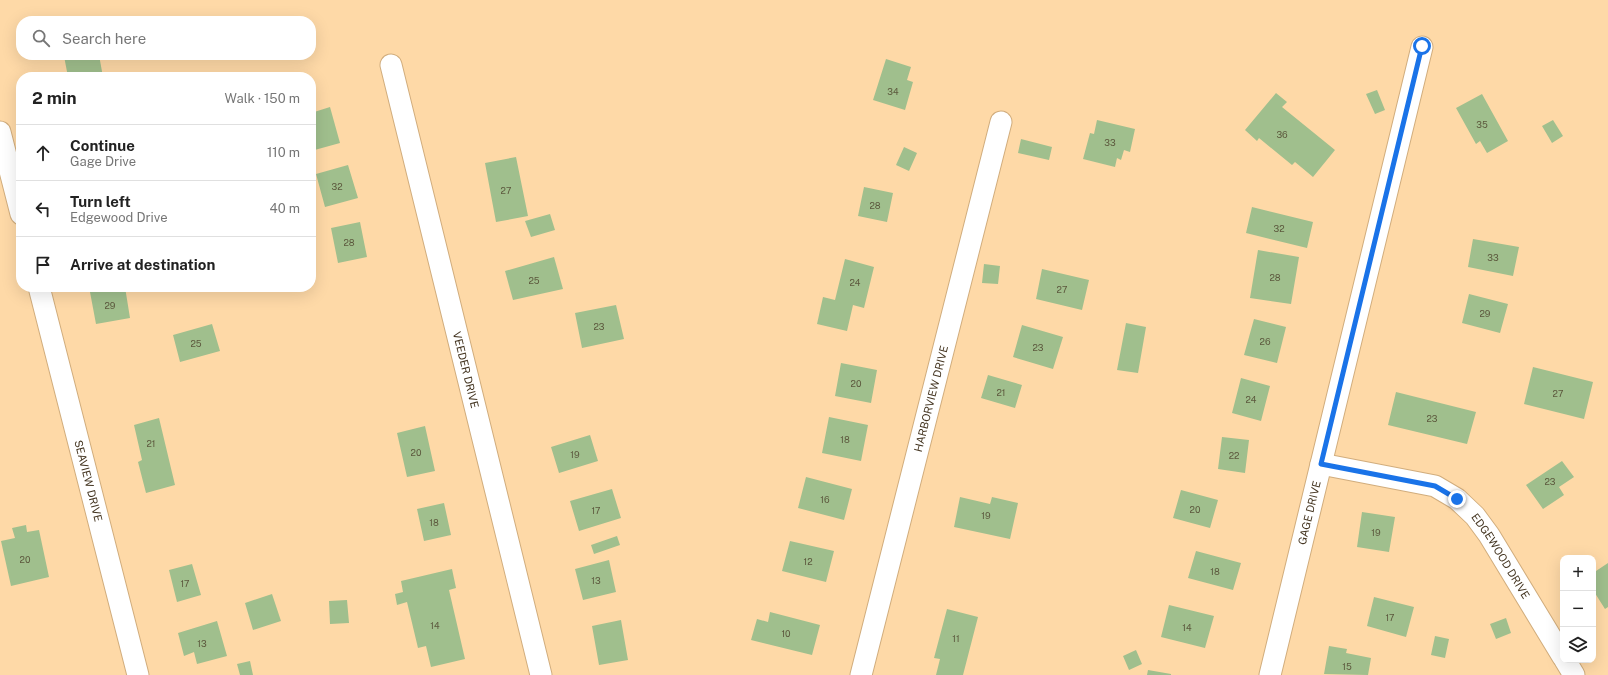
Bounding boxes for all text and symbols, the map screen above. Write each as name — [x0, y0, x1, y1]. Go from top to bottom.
search box — [16, 16, 316, 60]
icon: search — [30, 27, 52, 49]
text: Search here — [62, 30, 146, 47]
route start — [1413, 37, 1431, 55]
house number: 34 — [887, 86, 899, 97]
text: 2 min — [32, 88, 77, 108]
text: Walk · 150 m — [225, 91, 300, 106]
house number: 35 — [1476, 119, 1488, 130]
house number: 36 — [1276, 129, 1288, 140]
text: Continue — [70, 137, 135, 154]
house number: 33 — [1104, 137, 1116, 148]
icon: ahead — [32, 142, 54, 164]
text: 110 m — [267, 145, 300, 160]
text: Gage Drive — [70, 154, 136, 169]
house number: 32 — [331, 181, 343, 192]
house number: 27 — [501, 185, 511, 196]
text: Turn left — [70, 193, 131, 210]
icon: left — [32, 198, 54, 220]
house number: 28 — [869, 200, 881, 211]
text: 40 m — [269, 201, 300, 216]
text: Edgewood Drive — [70, 210, 168, 225]
house number: 32 — [1273, 223, 1285, 234]
house number: 28 — [343, 237, 355, 248]
house number: 33 — [1487, 252, 1499, 263]
icon: arrive — [32, 254, 54, 276]
text: Arrive at destination — [70, 256, 215, 273]
house number: 28 — [1269, 272, 1281, 283]
house number: 25 — [528, 275, 540, 286]
house number: 24 — [849, 277, 861, 288]
house number: 27 — [1057, 284, 1067, 295]
house number: 29 — [105, 300, 116, 311]
house number: 29 — [1480, 308, 1491, 319]
house number: 23 — [593, 321, 605, 332]
street label: VEEDER DRIVE — [451, 330, 481, 410]
house number: 26 — [1260, 336, 1271, 347]
house number: 25 — [190, 338, 202, 349]
house number: 23 — [1032, 342, 1044, 353]
street label: HARBORVIEW DRIVE — [912, 344, 950, 453]
house number: 20 — [851, 378, 862, 389]
house number: 21 — [996, 387, 1006, 398]
house number: 27 — [1553, 388, 1563, 399]
house number: 24 — [1245, 394, 1257, 405]
house number: 23 — [1426, 413, 1438, 424]
house number: 18 — [840, 434, 850, 445]
house number: 21 — [146, 438, 156, 449]
street label: SEAVIEW DRIVE — [72, 439, 105, 523]
house number: 20 — [411, 447, 422, 458]
house number: 19 — [570, 449, 580, 460]
house number: 22 — [1229, 450, 1239, 461]
house number: 23 — [1544, 476, 1556, 487]
street label: GAGE DRIVE — [1296, 479, 1323, 546]
route end — [1448, 490, 1466, 508]
house number: 16 — [820, 494, 830, 505]
house number: 20 — [1190, 504, 1201, 515]
house number: 17 — [591, 505, 601, 516]
house number: 19 — [981, 510, 991, 521]
street label: EDGEWOOD DRIVE — [1469, 511, 1532, 601]
house number: 18 — [429, 517, 439, 528]
house number: 19 — [1371, 527, 1381, 538]
house number: 20 — [20, 554, 31, 565]
map controls — [1560, 555, 1596, 663]
button: + — [1560, 555, 1596, 591]
house number: 12 — [803, 556, 813, 567]
house number: 18 — [1210, 566, 1220, 577]
house number: 13 — [591, 575, 601, 586]
house number: 17 — [180, 578, 190, 589]
button: − — [1560, 591, 1596, 627]
house number: 17 — [1385, 612, 1395, 623]
house number: 14 — [430, 620, 440, 631]
house number: 14 — [1182, 622, 1192, 633]
button: layers — [1560, 627, 1596, 663]
house number: 10 — [781, 628, 791, 639]
house number: 11 — [952, 633, 960, 644]
house number: 13 — [197, 638, 207, 649]
house number: 15 — [1342, 661, 1352, 672]

